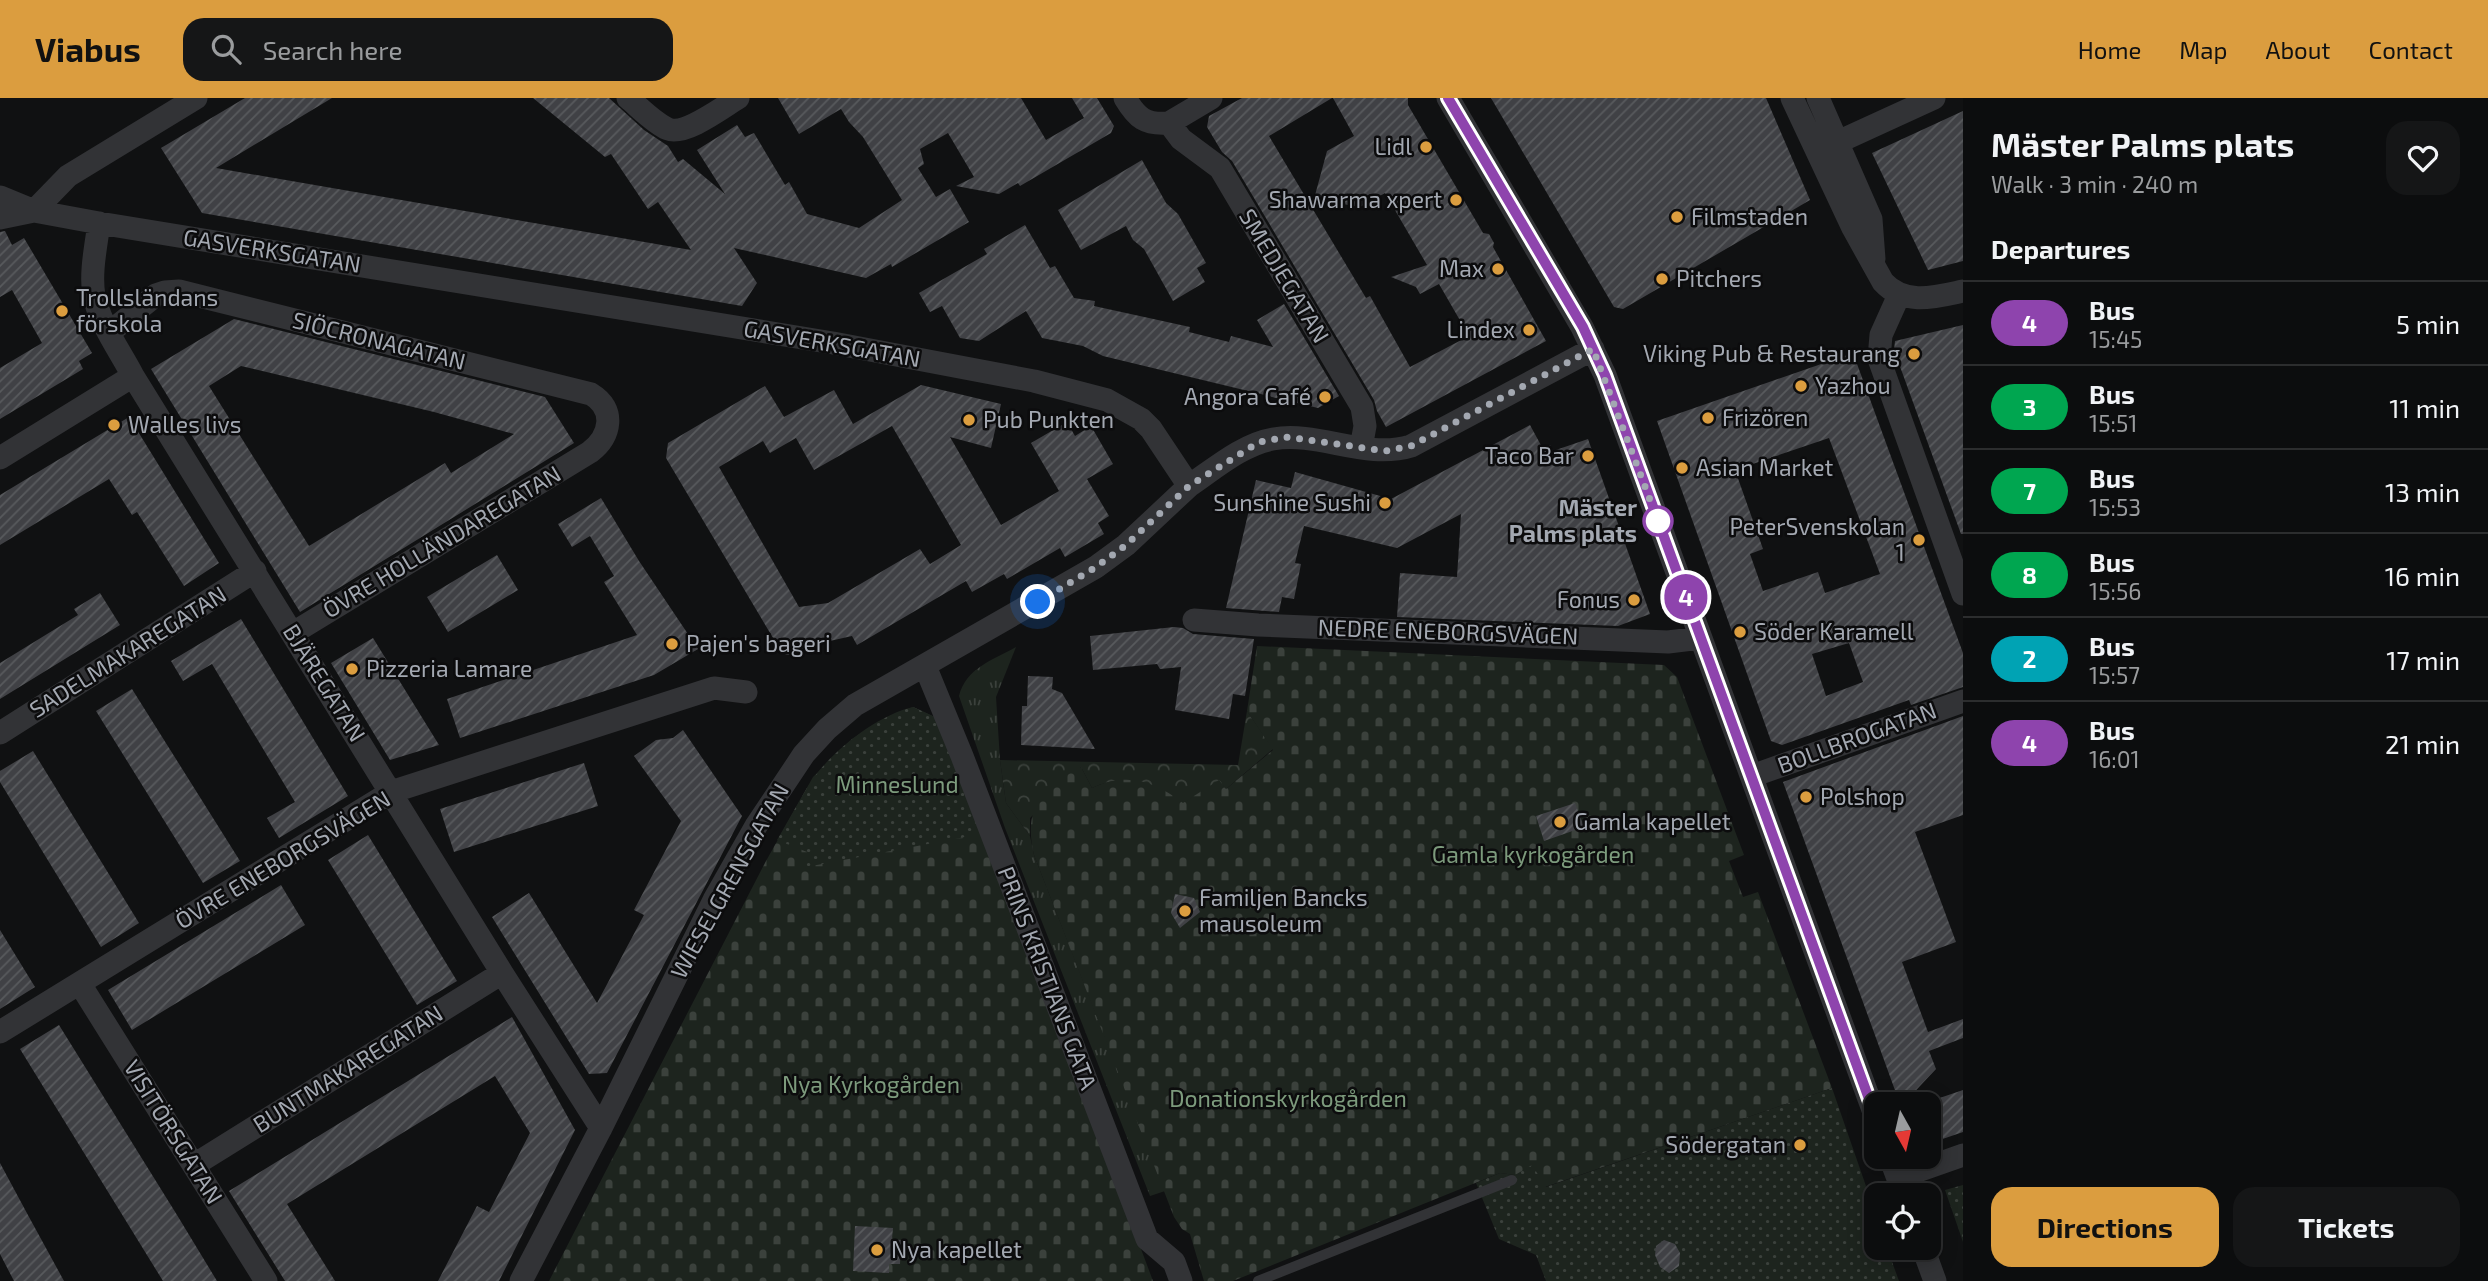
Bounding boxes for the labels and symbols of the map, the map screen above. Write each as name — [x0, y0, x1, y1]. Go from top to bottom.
place label: Lidl — [1374, 132, 1412, 160]
marker: Lidl — [1418, 139, 1434, 155]
place label: Shawarma xpert — [1269, 185, 1442, 213]
marker: Shawarma xpert — [1448, 192, 1464, 208]
place label: Filmstaden — [1691, 202, 1808, 230]
street label: SMEDJEGATAN — [1234, 203, 1336, 348]
marker: Filmstaden — [1669, 209, 1685, 225]
street label: GASVERKSGATAN — [181, 222, 363, 278]
place label: Max — [1439, 254, 1484, 282]
marker: Max — [1490, 261, 1506, 277]
place label: Pitchers — [1676, 264, 1762, 292]
marker: Pitchers — [1654, 271, 1670, 287]
place label: Trollsländans förskola — [76, 283, 218, 337]
marker: Trollsländans förskola — [54, 303, 70, 319]
street label: SIÖCRONAGATAN — [290, 305, 469, 375]
street label: GASVERKSGATAN — [742, 314, 923, 372]
place label: Lindex — [1446, 315, 1515, 343]
marker: Lindex — [1521, 322, 1537, 338]
place label: Viking Pub & Restaurang — [1643, 339, 1900, 367]
marker: Viking Pub & Restaurang — [1906, 346, 1922, 362]
place label: Yazhou — [1815, 371, 1891, 399]
marker: Yazhou — [1793, 378, 1809, 394]
place label: Angora Café — [1184, 382, 1311, 410]
marker: Angora Café — [1317, 389, 1333, 405]
place label: Frizören — [1722, 403, 1808, 431]
place label: Pub Punkten — [983, 405, 1114, 433]
place label: Walles livs — [128, 410, 241, 438]
marker: Frizören — [1700, 410, 1716, 426]
marker: Pub Punkten — [961, 412, 977, 428]
marker: Walles livs — [106, 417, 122, 433]
place label: Taco Bar — [1485, 441, 1574, 469]
marker: Taco Bar — [1580, 448, 1596, 464]
place label: Asian Market — [1696, 453, 1834, 481]
street label: ÖVRE HOLLÄNDAREGATAN — [317, 459, 566, 623]
marker: Asian Market — [1674, 460, 1690, 476]
place label: Sunshine Sushi — [1213, 488, 1371, 516]
place label: Mäster Palms plats — [1509, 493, 1637, 547]
marker: Sunshine Sushi — [1377, 495, 1393, 511]
marker: Mäster Palms plats — [1643, 506, 1673, 536]
place label: PeterSvenskolan 1 — [1729, 512, 1905, 566]
marker: PeterSvenskolan 1 — [1911, 532, 1927, 548]
line badge: 4 — [1663, 574, 1709, 620]
street label: SADELMAKAREGATAN — [24, 579, 231, 723]
your location — [1020, 584, 1055, 619]
place label: Fonus — [1557, 585, 1620, 613]
marker: Fonus — [1626, 592, 1642, 608]
street label: NEDRE ENEBORGSVÄGEN — [1317, 612, 1579, 650]
place label: Söder Karamell — [1754, 617, 1914, 645]
street label: BJÄREGATAN — [278, 619, 372, 746]
marker: Söder Karamell — [1732, 624, 1748, 640]
place label: Pajen's bageri — [686, 629, 831, 657]
marker: Pajen's bageri — [664, 636, 680, 652]
place label: Pizzeria Lamare — [366, 654, 532, 682]
marker: Pizzeria Lamare — [344, 661, 360, 677]
street label: BOLLBROGATAN — [1773, 695, 1940, 779]
park label: Minneslund — [835, 770, 959, 798]
street label: WIESELGRENSGATAN — [664, 778, 794, 983]
place label: Polshop — [1820, 782, 1905, 810]
street label: ÖVRE ENEBORGSVÄGEN — [170, 784, 395, 934]
marker: Polshop — [1798, 789, 1814, 805]
place label: Gamla kapellet — [1574, 807, 1731, 835]
marker: Gamla kapellet — [1552, 814, 1568, 830]
park label: Gamla kyrkogården — [1432, 840, 1634, 868]
street label: PRINS KRISTIANS GATA — [992, 862, 1104, 1094]
place label: Familjen Bancks mausoleum — [1199, 883, 1368, 937]
marker: Familjen Bancks mausoleum — [1177, 903, 1193, 919]
street label: BUNTMAKAREGATAN — [247, 998, 448, 1138]
street label: VISITÖRSGATAN — [118, 1054, 229, 1209]
park label: Nya Kyrkogården — [782, 1070, 960, 1098]
park label: Donationskyrkogården — [1169, 1084, 1407, 1112]
north arrow — [1864, 1092, 1941, 1169]
place label: Södergatan — [1665, 1130, 1786, 1158]
marker: Södergatan — [1792, 1137, 1808, 1153]
place label: Nya kapellet — [891, 1235, 1022, 1263]
marker: Nya kapellet — [869, 1242, 885, 1258]

